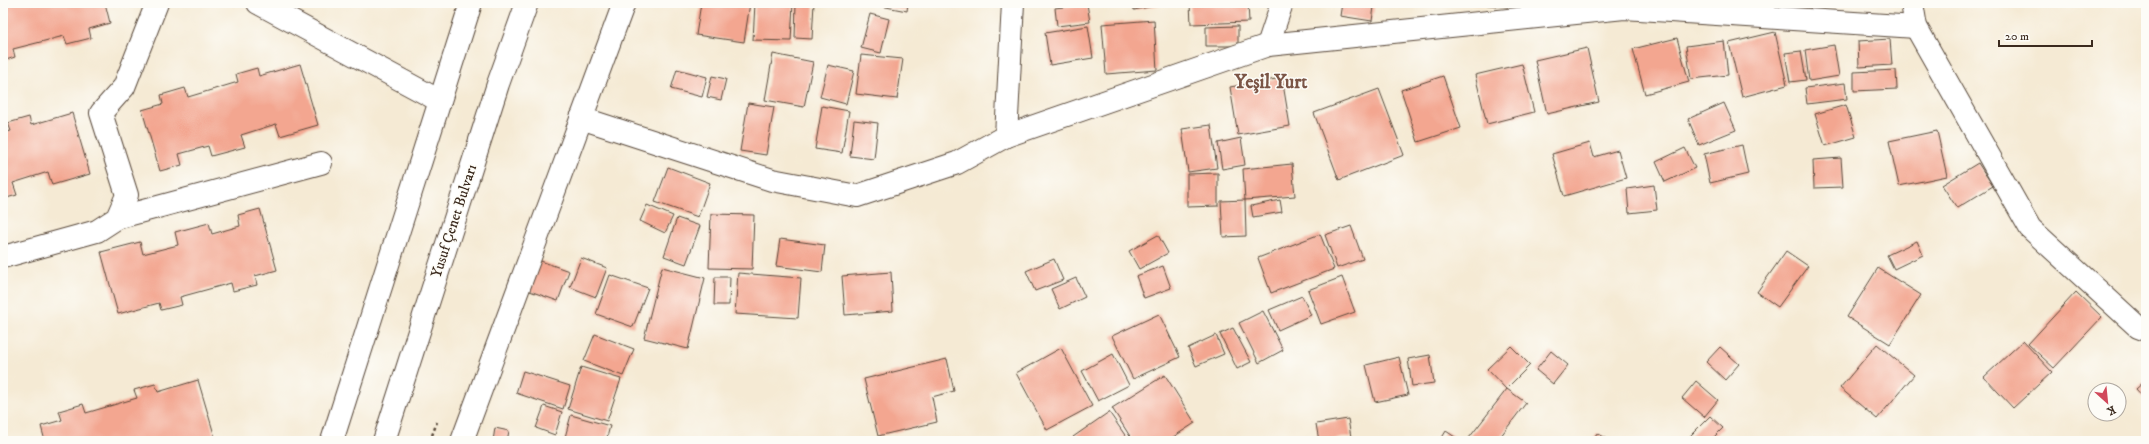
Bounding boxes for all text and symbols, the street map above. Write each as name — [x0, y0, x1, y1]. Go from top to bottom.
scale bar — [1999, 22, 2092, 48]
text: 20 m — [2005, 29, 2029, 44]
district label: Yeşil Yurt — [1234, 71, 1308, 94]
street label: Yusuf Çenet Bulvarı — [427, 162, 481, 280]
north arrow — [2087, 382, 2127, 422]
text: K — [2104, 402, 2118, 418]

